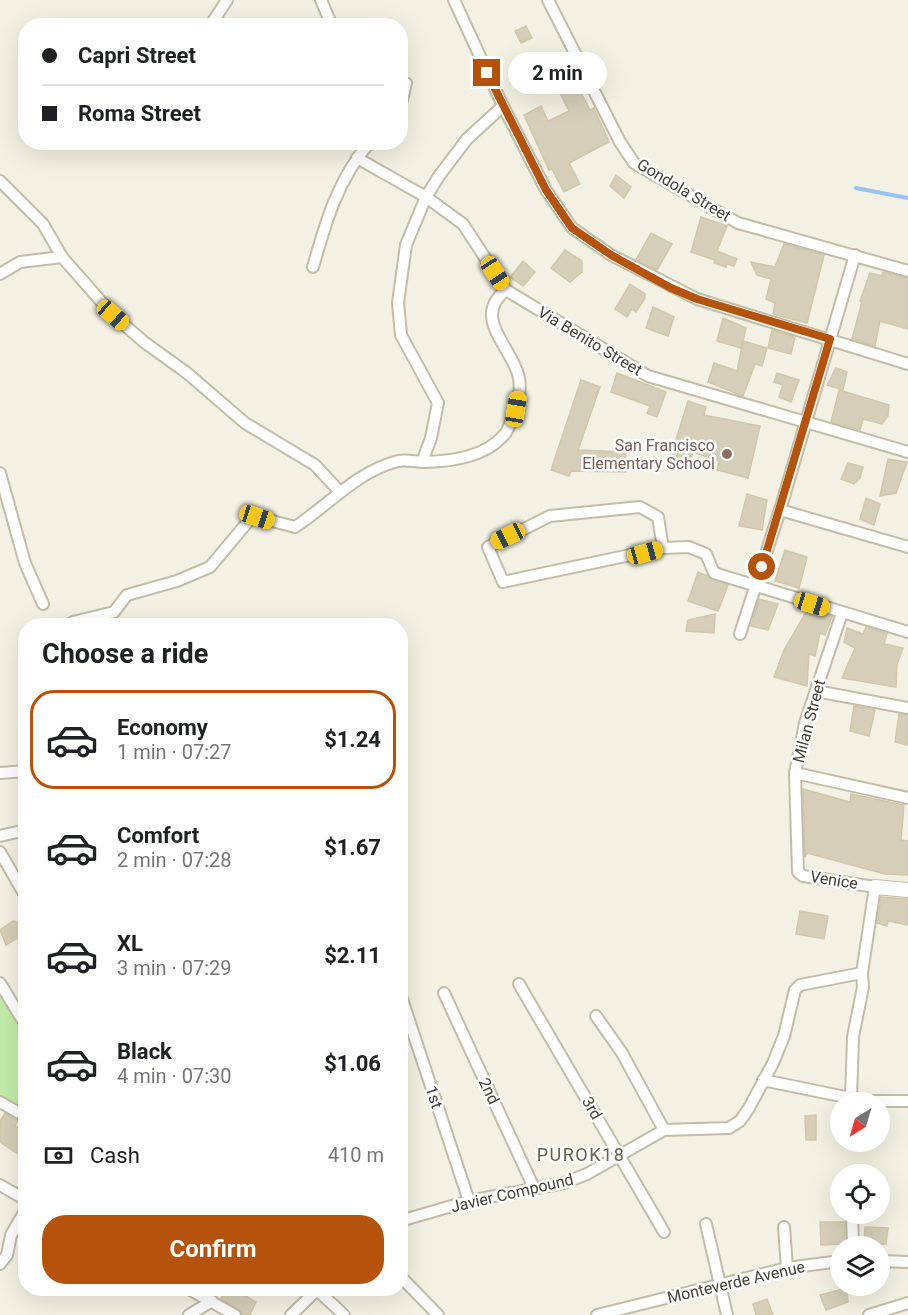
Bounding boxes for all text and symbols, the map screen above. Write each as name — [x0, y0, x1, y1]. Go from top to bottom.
text: Capri Street — [78, 43, 196, 68]
callout: 2 min — [508, 52, 607, 94]
route end — [473, 59, 500, 86]
text: 2 min — [532, 61, 583, 85]
text: Roma Street — [78, 101, 201, 126]
street label: Gondola Street — [634, 155, 734, 225]
car — [478, 253, 512, 293]
car — [94, 296, 132, 334]
street label: Via Benito Street — [534, 302, 646, 380]
car — [504, 390, 528, 428]
place label: San Francisco Elementary School — [582, 436, 715, 473]
marker: San Francisco Elementary School — [720, 447, 734, 461]
car — [237, 503, 277, 531]
car — [488, 520, 528, 552]
car — [625, 540, 665, 566]
route start — [748, 553, 775, 580]
car — [792, 590, 832, 618]
text: Choose a ride — [42, 638, 208, 670]
street label: Milan Street — [789, 677, 829, 765]
icon: car — [45, 713, 99, 767]
text: Economy — [117, 715, 208, 740]
text: $1.24 — [324, 727, 381, 752]
text: 1 min · 07:27 — [117, 740, 232, 764]
icon: car — [45, 821, 99, 875]
text: Comfort — [117, 823, 199, 848]
text: $1.67 — [324, 835, 381, 860]
text: 2 min · 07:28 — [117, 848, 232, 872]
street label: Venice — [809, 867, 859, 893]
icon: car — [45, 929, 99, 983]
text: XL — [117, 931, 143, 956]
text: $2.11 — [324, 943, 381, 968]
text: 3 min · 07:29 — [117, 956, 232, 980]
icon: car — [45, 1037, 99, 1091]
text: Black — [117, 1039, 172, 1064]
text: $1.06 — [324, 1051, 381, 1076]
text: 4 min · 07:30 — [117, 1064, 232, 1088]
street label: 2nd — [475, 1075, 503, 1107]
street label: 1st — [421, 1083, 447, 1111]
north arrow — [830, 1092, 890, 1152]
map controls — [830, 1092, 890, 1296]
street label: 3rd — [578, 1093, 606, 1123]
icon: cash — [42, 1139, 75, 1172]
text: Cash — [90, 1143, 140, 1168]
text: 410 m — [328, 1143, 384, 1167]
district label: PUROK18 — [537, 1144, 625, 1165]
button: locate — [830, 1164, 890, 1224]
street label: Javier Compound — [449, 1170, 575, 1216]
button: Confirm — [42, 1215, 384, 1284]
button: layers — [830, 1236, 890, 1296]
street label: Monteverde Avenue — [665, 1257, 807, 1307]

